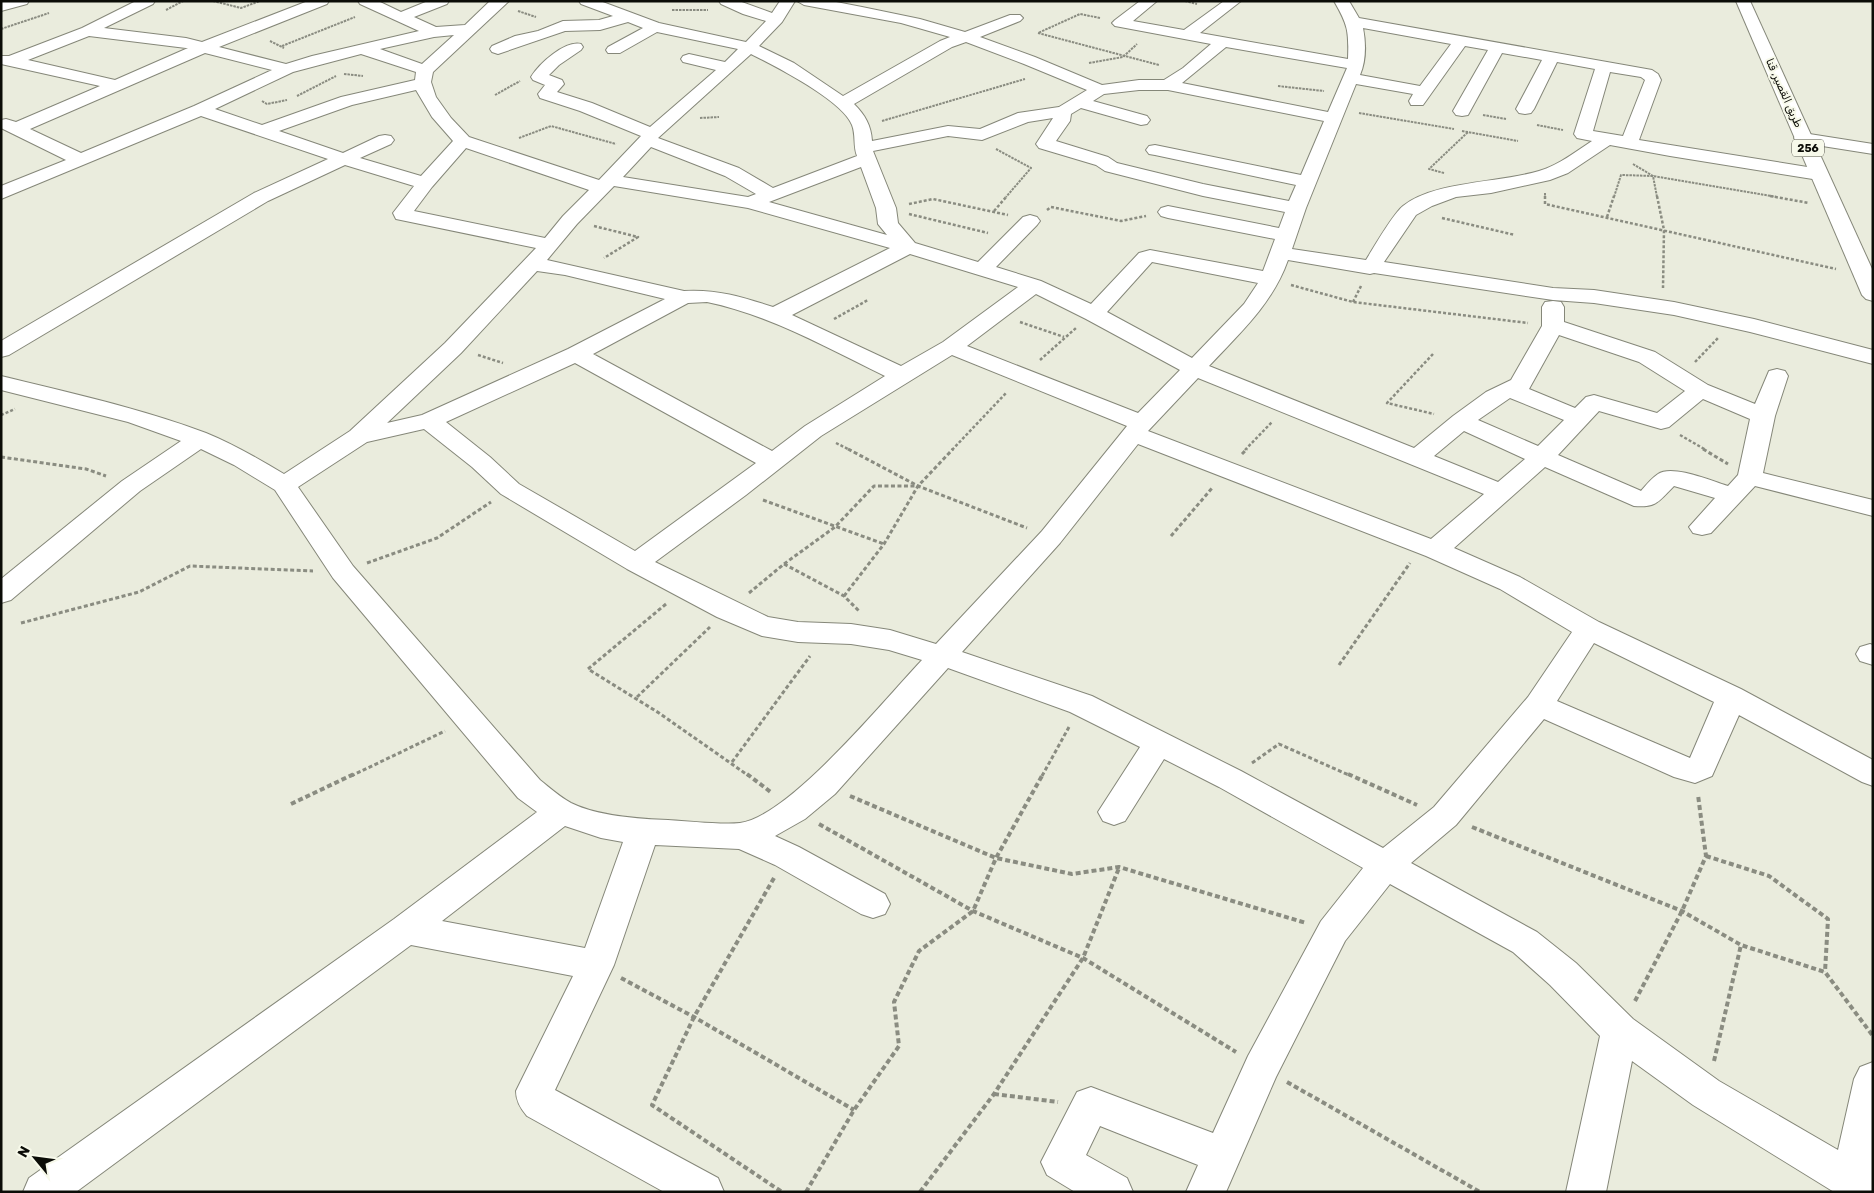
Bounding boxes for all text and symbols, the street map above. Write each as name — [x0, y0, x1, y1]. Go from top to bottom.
street label: طريق القصير, قنا — [1762, 56, 1805, 130]
road number: 256 — [1792, 140, 1824, 156]
north arrow — [10, 1133, 60, 1183]
text: N — [14, 1143, 34, 1160]

